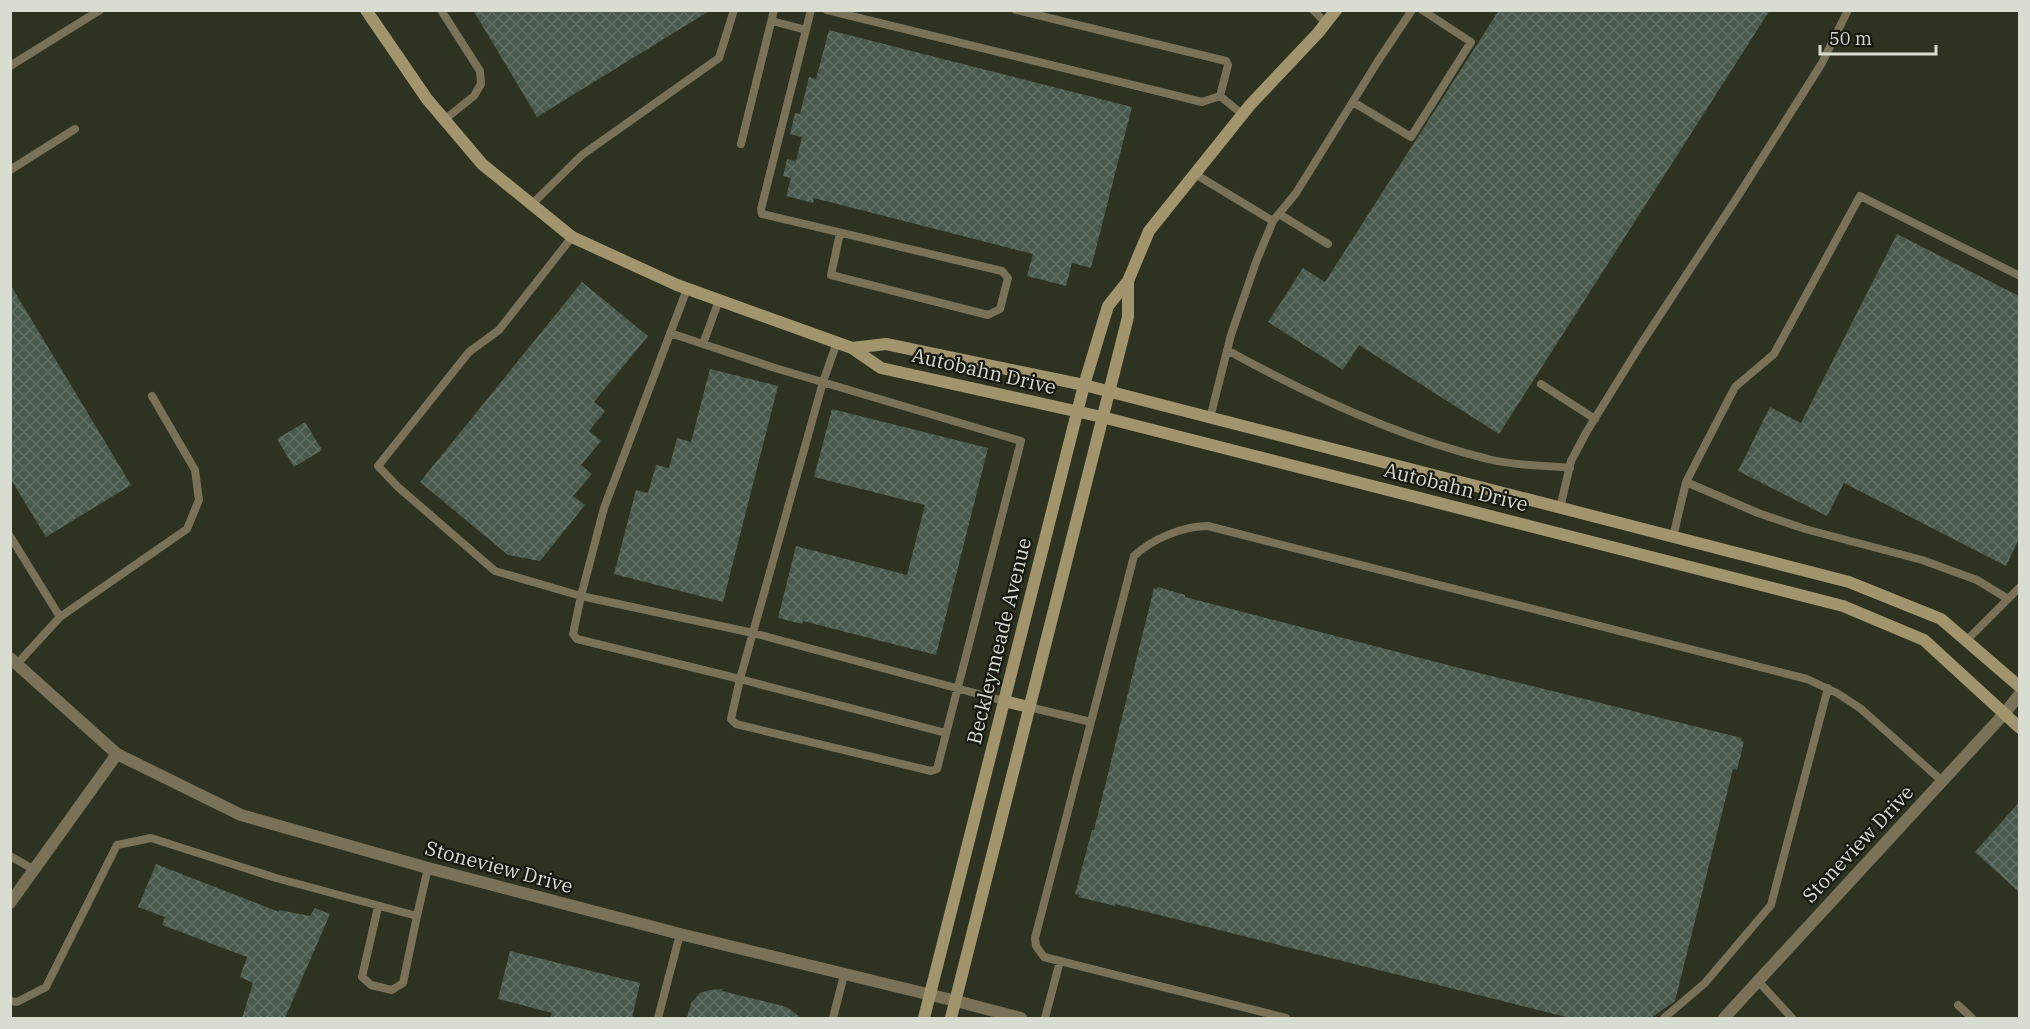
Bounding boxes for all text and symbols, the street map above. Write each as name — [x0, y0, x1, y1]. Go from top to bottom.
scale bar — [1820, 18, 1936, 56]
text: 50 m — [1829, 27, 1872, 50]
street label: Autobahn Drive — [909, 341, 1059, 400]
street label: Autobahn Drive — [1381, 456, 1531, 517]
street label: Beckleymeade Avenue — [960, 535, 1037, 747]
street label: Stoneview Drive — [1796, 779, 1919, 908]
street label: Stoneview Drive — [422, 834, 576, 899]

